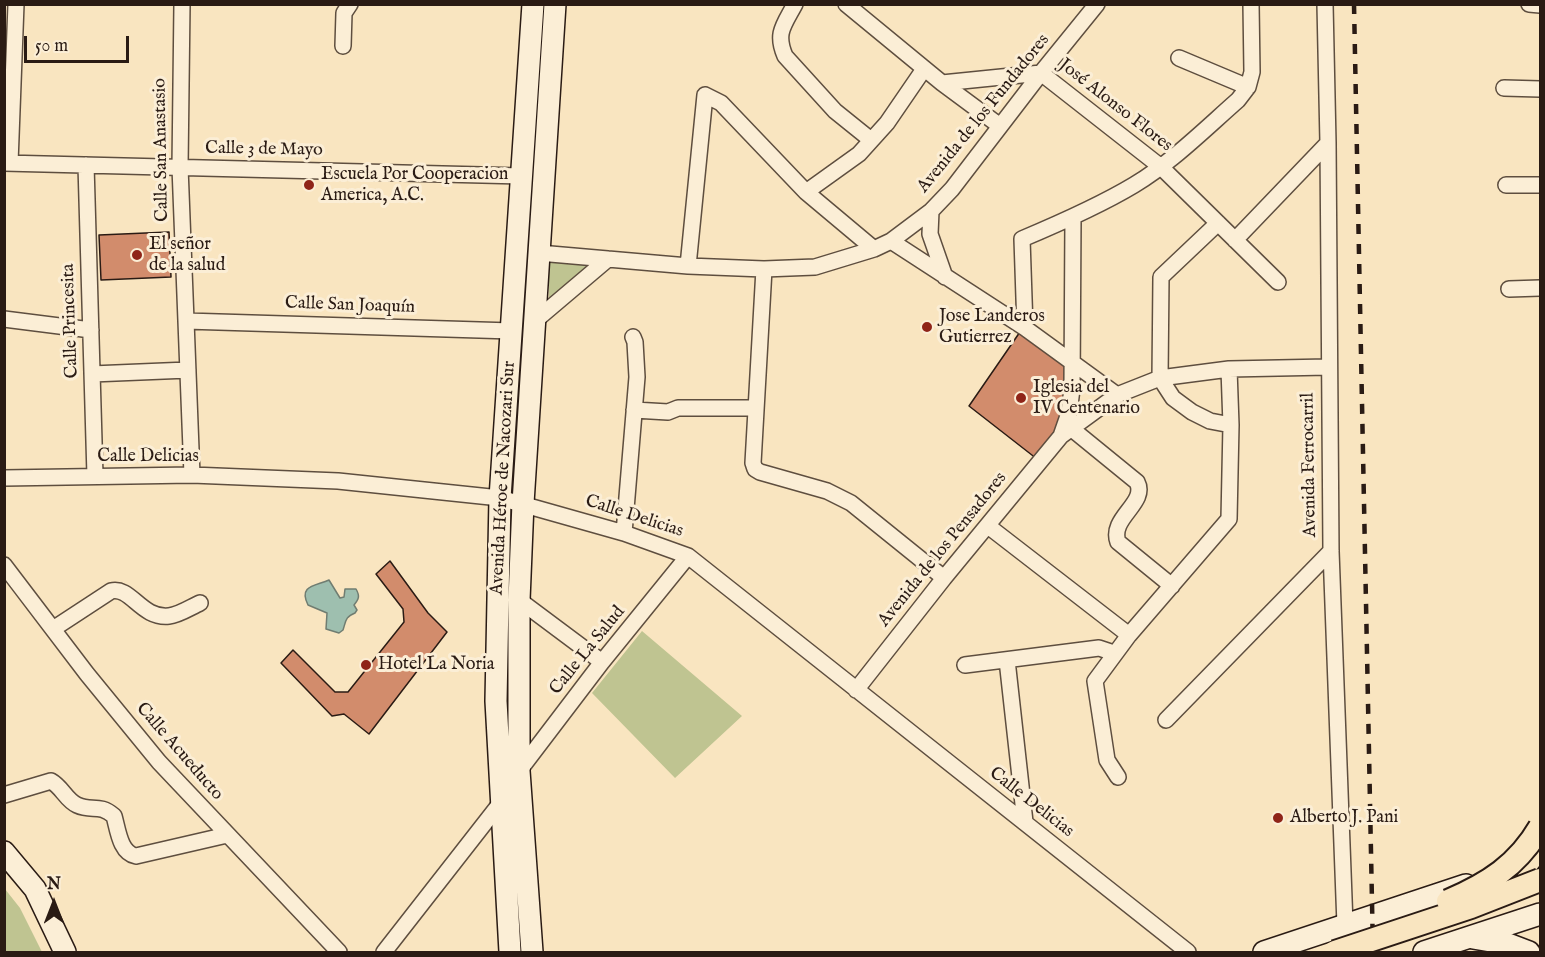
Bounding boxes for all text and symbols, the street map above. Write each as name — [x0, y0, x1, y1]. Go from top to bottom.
scale bar — [27, 24, 132, 62]
street label: Avenida de los Fundadores — [913, 30, 1055, 198]
text: 50 m — [35, 35, 68, 58]
street label: José Alonso Flores — [1054, 55, 1176, 157]
street label: Calle San Anastasio — [150, 78, 174, 222]
street label: Calle 3 de Mayo — [205, 138, 323, 162]
place label: Escuela Por Cooperacion America, A.C. — [321, 164, 508, 207]
marker: Escuela Por Cooperacion America, A.C. — [302, 178, 316, 192]
place label: El señor de la salud — [149, 234, 225, 276]
marker: El señor de la salud — [130, 248, 144, 262]
street label: Calle Princesita — [58, 263, 84, 379]
street label: Calle San Joaquín — [285, 293, 415, 319]
place label: Jose Landeros Gutierrez — [939, 306, 1045, 348]
marker: Jose Landeros Gutierrez — [920, 320, 934, 334]
street label: Avenida Héroe de Nacozari Sur — [487, 360, 521, 596]
place label: Iglesia del IV Centenario — [1033, 377, 1140, 420]
marker: Iglesia del IV Centenario — [1014, 391, 1028, 405]
street label: Avenida Ferrocarril — [1298, 393, 1322, 537]
street label: Calle Delicias — [97, 446, 199, 468]
street label: Avenida de los Pensadores — [874, 468, 1012, 632]
street label: Calle Delicias — [582, 491, 686, 543]
street label: Calle La Salud — [546, 602, 630, 700]
place label: Hotel La Noria — [378, 654, 495, 676]
marker: Hotel La Noria — [359, 658, 373, 672]
street label: Calle Acueducto — [131, 699, 227, 805]
street label: Calle Delicias — [984, 763, 1078, 843]
place label: Alberto J. Pani — [1290, 807, 1398, 829]
marker: Alberto J. Pani — [1271, 811, 1285, 825]
north arrow — [24, 873, 84, 933]
text: N — [47, 875, 61, 895]

